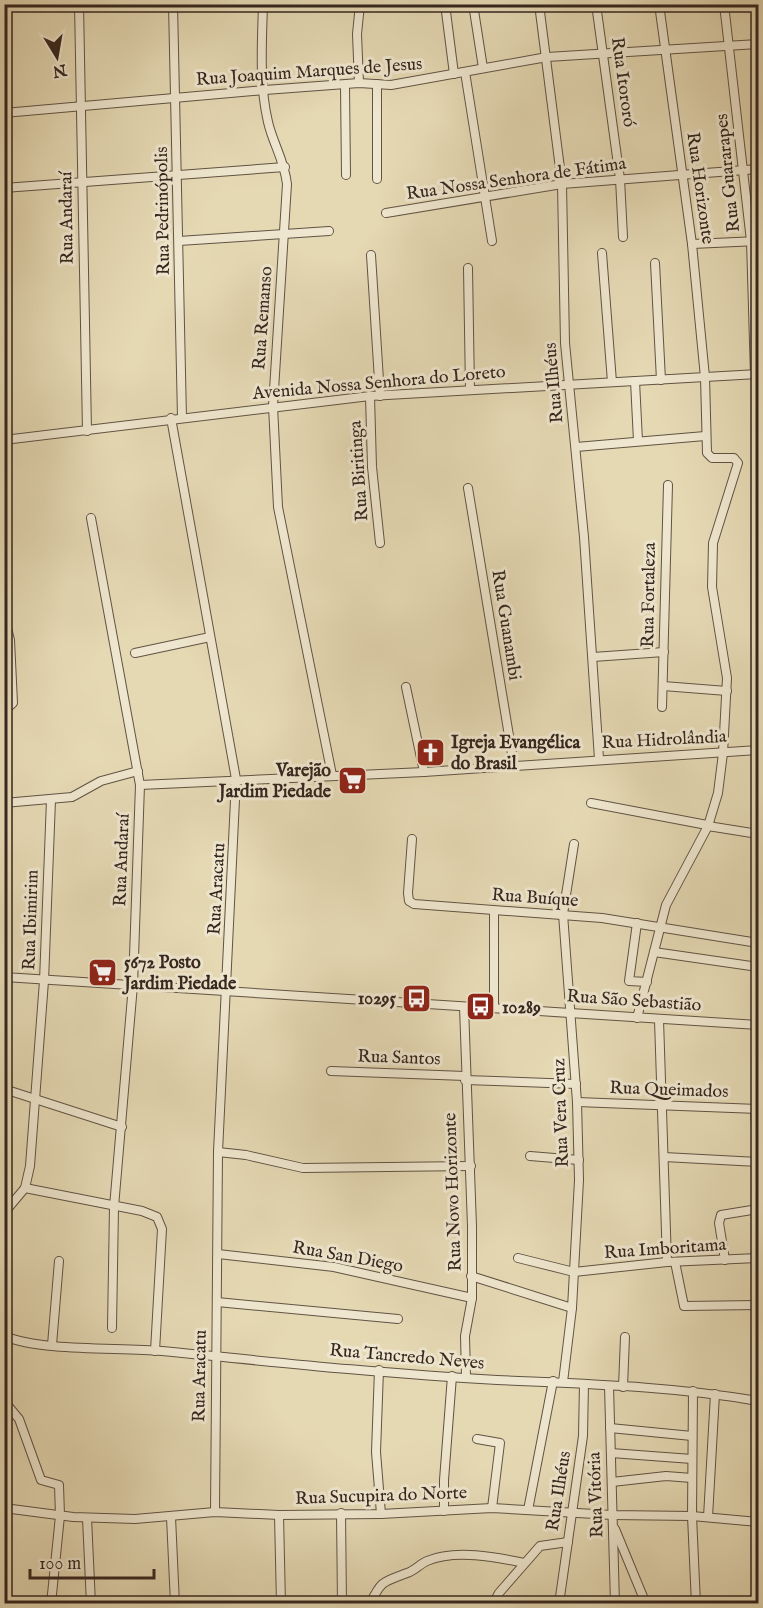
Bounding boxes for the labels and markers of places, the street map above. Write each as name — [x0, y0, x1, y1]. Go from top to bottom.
place label: Igreja Evangélica do Brasil — [451, 732, 581, 776]
church icon: Igreja Evangélica do Brasil — [414, 736, 446, 768]
place label: Varejão Jardim Piedade — [217, 760, 332, 804]
supermarket icon: Varejão Jardim Piedade — [336, 764, 368, 796]
place label: 5672 Posto Jardim Piedade — [122, 952, 237, 996]
supermarket icon: 5672 Posto Jardim Piedade — [87, 956, 119, 988]
bus stop icon: 10295 — [401, 982, 433, 1014]
place label: 10295 — [358, 988, 396, 1011]
bus stop icon: 10289 — [465, 991, 497, 1023]
place label: 10289 — [502, 997, 541, 1020]

